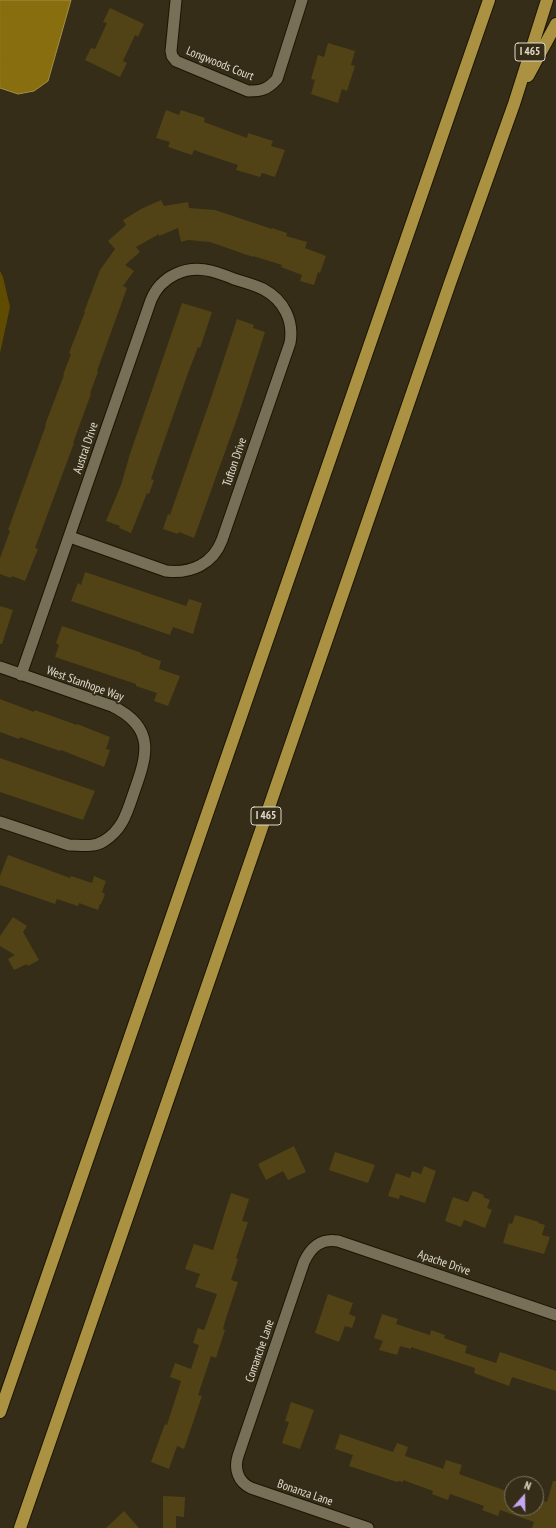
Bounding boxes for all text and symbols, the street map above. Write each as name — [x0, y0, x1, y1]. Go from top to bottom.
road number: I 465 — [515, 43, 545, 61]
street label: Longwoods Court — [184, 44, 256, 84]
street label: Austral Drive — [70, 420, 102, 476]
street label: Tufton Drive — [220, 436, 250, 488]
street label: West Stanhope Way — [44, 663, 126, 705]
road number: I 465 — [251, 807, 281, 825]
street label: Apache Drive — [416, 1247, 472, 1279]
street label: Comanche Lane — [243, 1318, 277, 1384]
north arrow — [504, 1476, 544, 1516]
street label: Bonanza Lane — [275, 1477, 335, 1509]
text: N — [523, 1478, 533, 1493]

